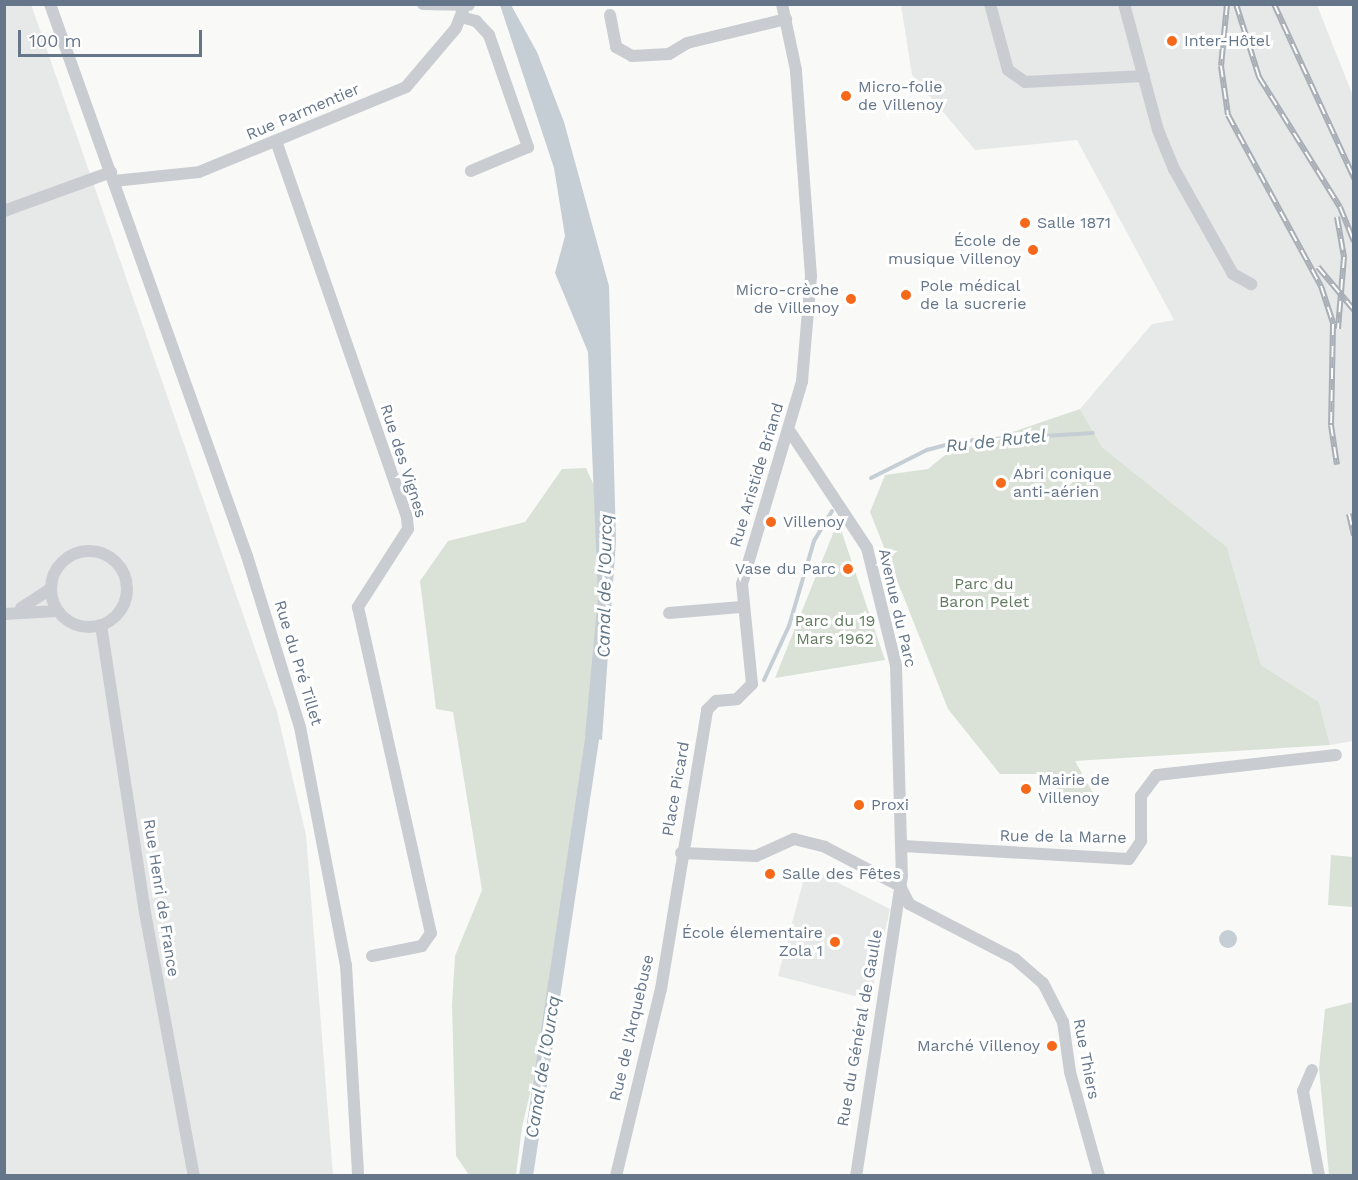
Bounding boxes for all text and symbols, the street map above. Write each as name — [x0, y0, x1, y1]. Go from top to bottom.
scale bar — [21, 18, 206, 56]
text: 100 m — [29, 30, 82, 51]
place label: Inter-Hôtel — [1184, 31, 1270, 51]
marker: Inter-Hôtel — [1165, 34, 1179, 48]
place label: Micro-folie de Villenoy — [858, 77, 944, 115]
street label: Rue Parmentier — [243, 79, 363, 145]
marker: Micro-folie de Villenoy — [839, 89, 853, 103]
place label: Salle 1871 — [1037, 213, 1111, 233]
marker: Salle 1871 — [1018, 216, 1032, 230]
place label: École de musique Villenoy — [887, 231, 1021, 269]
marker: École de musique Villenoy — [1026, 243, 1040, 257]
place label: Pole médical de la sucrerie — [920, 276, 1027, 314]
place label: Micro-crèche de Villenoy — [736, 280, 839, 318]
marker: Pole médical de la sucrerie — [897, 286, 915, 304]
marker: Micro-crèche de Villenoy — [844, 292, 858, 306]
street label: Rue Aristide Briand — [726, 400, 788, 550]
street label: Rue des Vignes — [376, 402, 430, 520]
water label: Ru de Rutel — [945, 425, 1047, 457]
place label: Abri conique anti-aérien — [1013, 464, 1112, 502]
marker: Abri conique anti-aérien — [994, 476, 1008, 490]
place label: Villenoy — [783, 512, 844, 532]
water label: Canal de l'Ourcq — [593, 514, 617, 658]
marker: Villenoy — [764, 515, 778, 529]
street label: Avenue du Parc — [874, 547, 920, 669]
place label: Vase du Parc — [735, 559, 836, 579]
marker: Vase du Parc — [841, 562, 855, 576]
park label: Parc du Baron Pelet — [939, 574, 1029, 612]
street label: Rue du Pré Tillet — [270, 598, 326, 728]
park label: Parc du 19 Mars 1962 — [795, 611, 875, 649]
street label: Place Picard — [658, 740, 694, 838]
place label: Mairie de Villenoy — [1038, 770, 1110, 808]
marker: Mairie de Villenoy — [1019, 782, 1033, 796]
place label: Proxi — [871, 795, 909, 815]
marker: Proxi — [852, 798, 866, 812]
street label: Rue Henri de France — [139, 818, 183, 978]
street label: Rue de la Marne — [999, 826, 1127, 848]
place label: Salle des Fêtes — [782, 864, 901, 884]
marker: Salle des Fêtes — [763, 867, 777, 881]
place label: École élementaire Zola 1 — [682, 923, 823, 961]
street label: Rue du Général de Gaulle — [833, 928, 887, 1128]
marker: École élementaire Zola 1 — [828, 935, 842, 949]
street label: Rue de l'Arquebuse — [606, 953, 658, 1103]
water label: Canal de l'Ourcq — [521, 994, 565, 1140]
street label: Rue Thiers — [1069, 1017, 1103, 1101]
place label: Marché Villenoy — [916, 1036, 1040, 1056]
marker: Marché Villenoy — [1045, 1039, 1059, 1053]

